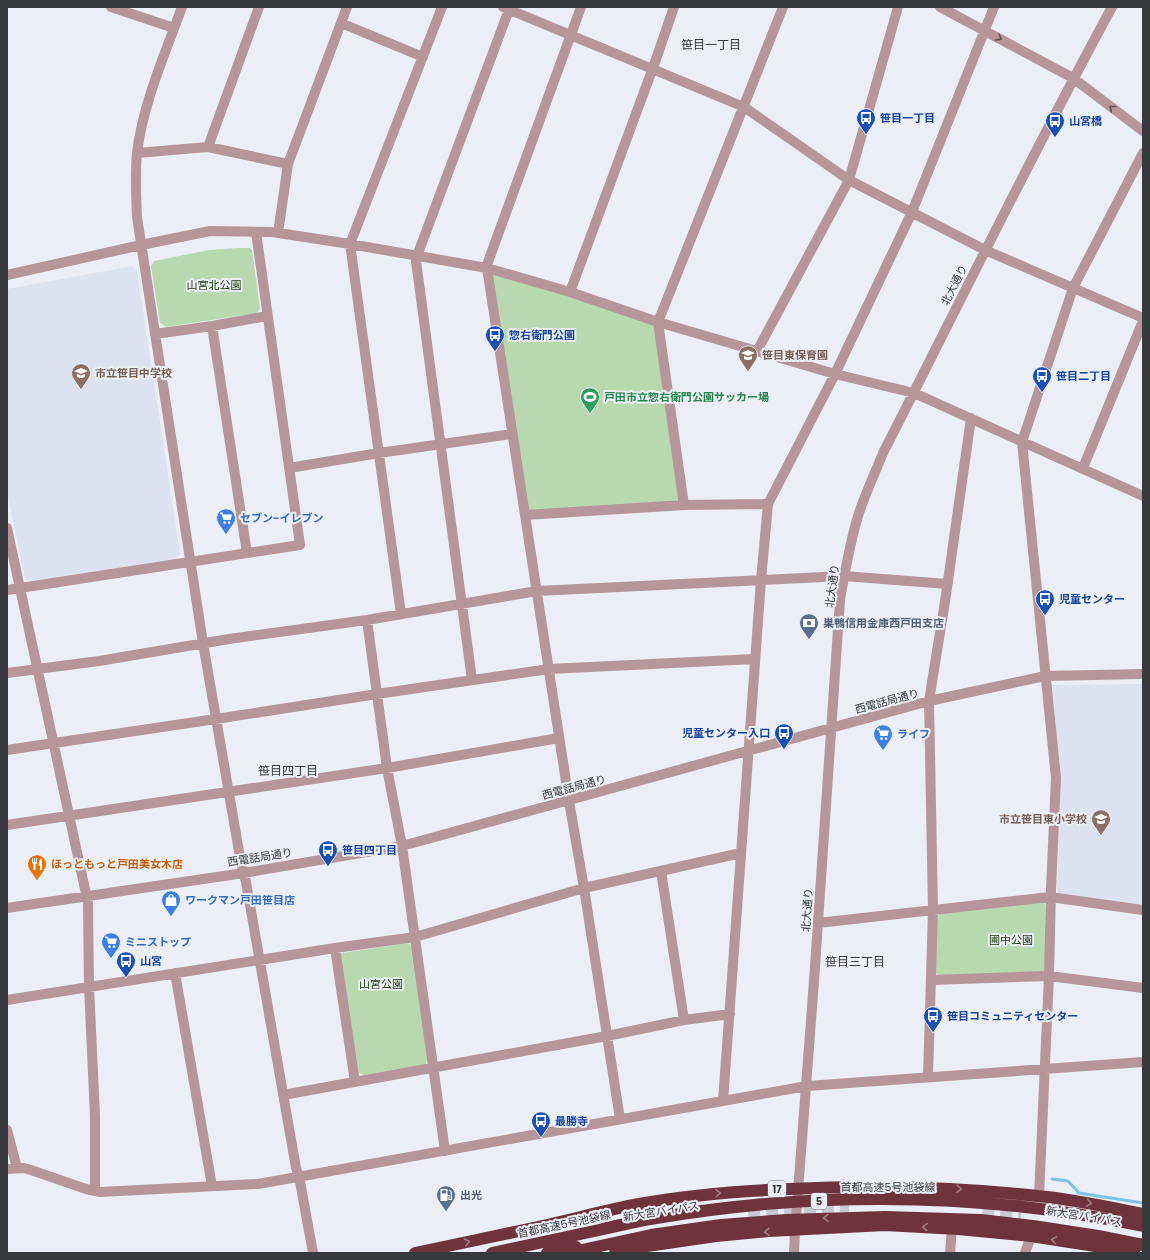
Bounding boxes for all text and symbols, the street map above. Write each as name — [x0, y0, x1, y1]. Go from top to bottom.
one-way arrow — [995, 34, 1002, 41]
district label: 笹目一丁目 — [681, 36, 741, 53]
one-way arrow — [1110, 105, 1117, 112]
bus stop icon: 笹目一丁目 — [855, 107, 877, 135]
place label: 笹目一丁目 — [880, 110, 935, 126]
bus stop icon: 山宮橋 — [1044, 110, 1066, 138]
place label: 山宮橋 — [1069, 113, 1102, 129]
street label: 北大通り — [937, 262, 971, 308]
park label: 山宮北公園 — [187, 277, 242, 293]
bus stop icon: 惣右衛門公園 — [484, 324, 506, 352]
place label: 惣右衛門公園 — [509, 327, 575, 343]
school or university icon: 笹目東保育園 — [737, 344, 759, 372]
place label: 笹目東保育園 — [762, 347, 828, 363]
school or university icon: 市立笹目中学校 — [70, 362, 92, 390]
place label: 市立笹目中学校 — [95, 365, 172, 381]
bus stop icon: 笹目二丁目 — [1031, 365, 1053, 393]
place label: 笹目二丁目 — [1056, 368, 1111, 384]
sports icon: 戸田市立惣右衛門公園サッカー場 — [579, 386, 601, 414]
place label: 戸田市立惣右衛門公園サッカー場 — [604, 389, 769, 405]
supermarket icon: セブン-イレブン — [215, 507, 237, 535]
place label: セブン-イレブン — [240, 510, 323, 526]
street label: 北大通り — [821, 563, 843, 609]
bus stop icon: 児童センター — [1034, 588, 1056, 616]
place label: 児童センター — [1059, 591, 1125, 607]
bank icon: 巣鴨信用金庫西戸田支店 — [798, 612, 820, 640]
place label: 巣鴨信用金庫西戸田支店 — [823, 615, 944, 631]
street label: 西電話局通り — [853, 685, 921, 717]
bus stop icon: 児童センター入口 — [773, 722, 795, 750]
supermarket icon: ライフ — [872, 723, 894, 751]
place label: 児童センター入口 — [682, 725, 770, 741]
place label: ライフ — [897, 726, 930, 742]
district label: 笹目四丁目 — [258, 762, 318, 779]
street label: 西電話局通り — [540, 771, 608, 803]
school or university icon: 市立笹目東小学校 — [1090, 808, 1112, 836]
place label: 市立笹目東小学校 — [999, 811, 1087, 827]
bus stop icon: 笹目四丁目 — [317, 839, 339, 867]
place label: 笹目四丁目 — [342, 842, 397, 858]
street label: 西電話局通り — [226, 844, 294, 870]
restaurant icon: ほっともっと戸田美女木店 — [26, 853, 48, 881]
place label: ほっともっと戸田美女木店 — [51, 856, 183, 872]
street label: 北大通り — [797, 887, 817, 933]
shop icon: ワークマン戸田笹目店 — [160, 889, 182, 917]
place label: ワークマン戸田笹目店 — [185, 892, 295, 908]
supermarket icon: ミニストップ — [100, 931, 122, 959]
park label: 圃中公園 — [989, 932, 1033, 948]
place label: ミニストップ — [125, 934, 191, 950]
bus stop icon: 山宮 — [115, 950, 137, 978]
place label: 山宮 — [140, 953, 162, 969]
district label: 笹目三丁目 — [825, 953, 885, 970]
park label: 山宮公園 — [359, 976, 403, 992]
bus stop icon: 笹目コミュニティセンター — [922, 1005, 944, 1033]
place label: 笹目コミュニティセンター — [947, 1008, 1078, 1024]
bus stop icon: 最勝寺 — [530, 1110, 552, 1138]
place label: 最勝寺 — [555, 1113, 588, 1129]
street label: 首都高速5号池袋線 — [841, 1179, 935, 1195]
road number: 17 — [768, 1181, 786, 1197]
fuel station icon: 出光 — [435, 1184, 457, 1212]
one-way arrow — [956, 1185, 962, 1194]
place label: 出光 — [460, 1187, 482, 1203]
one-way arrow — [715, 1189, 721, 1198]
road number: 5 — [811, 1193, 827, 1209]
street label: 新大宮バイパス — [622, 1197, 700, 1225]
one-way arrow — [1086, 1198, 1092, 1207]
street label: 新大宮バイパス — [1045, 1202, 1123, 1230]
street label: 首都高速5号池袋線 — [516, 1206, 612, 1242]
one-way arrow — [823, 1214, 829, 1222]
one-way arrow — [922, 1223, 928, 1231]
one-way arrow — [764, 1227, 770, 1236]
one-way arrow — [1051, 1236, 1057, 1245]
one-way arrow — [463, 1239, 470, 1247]

